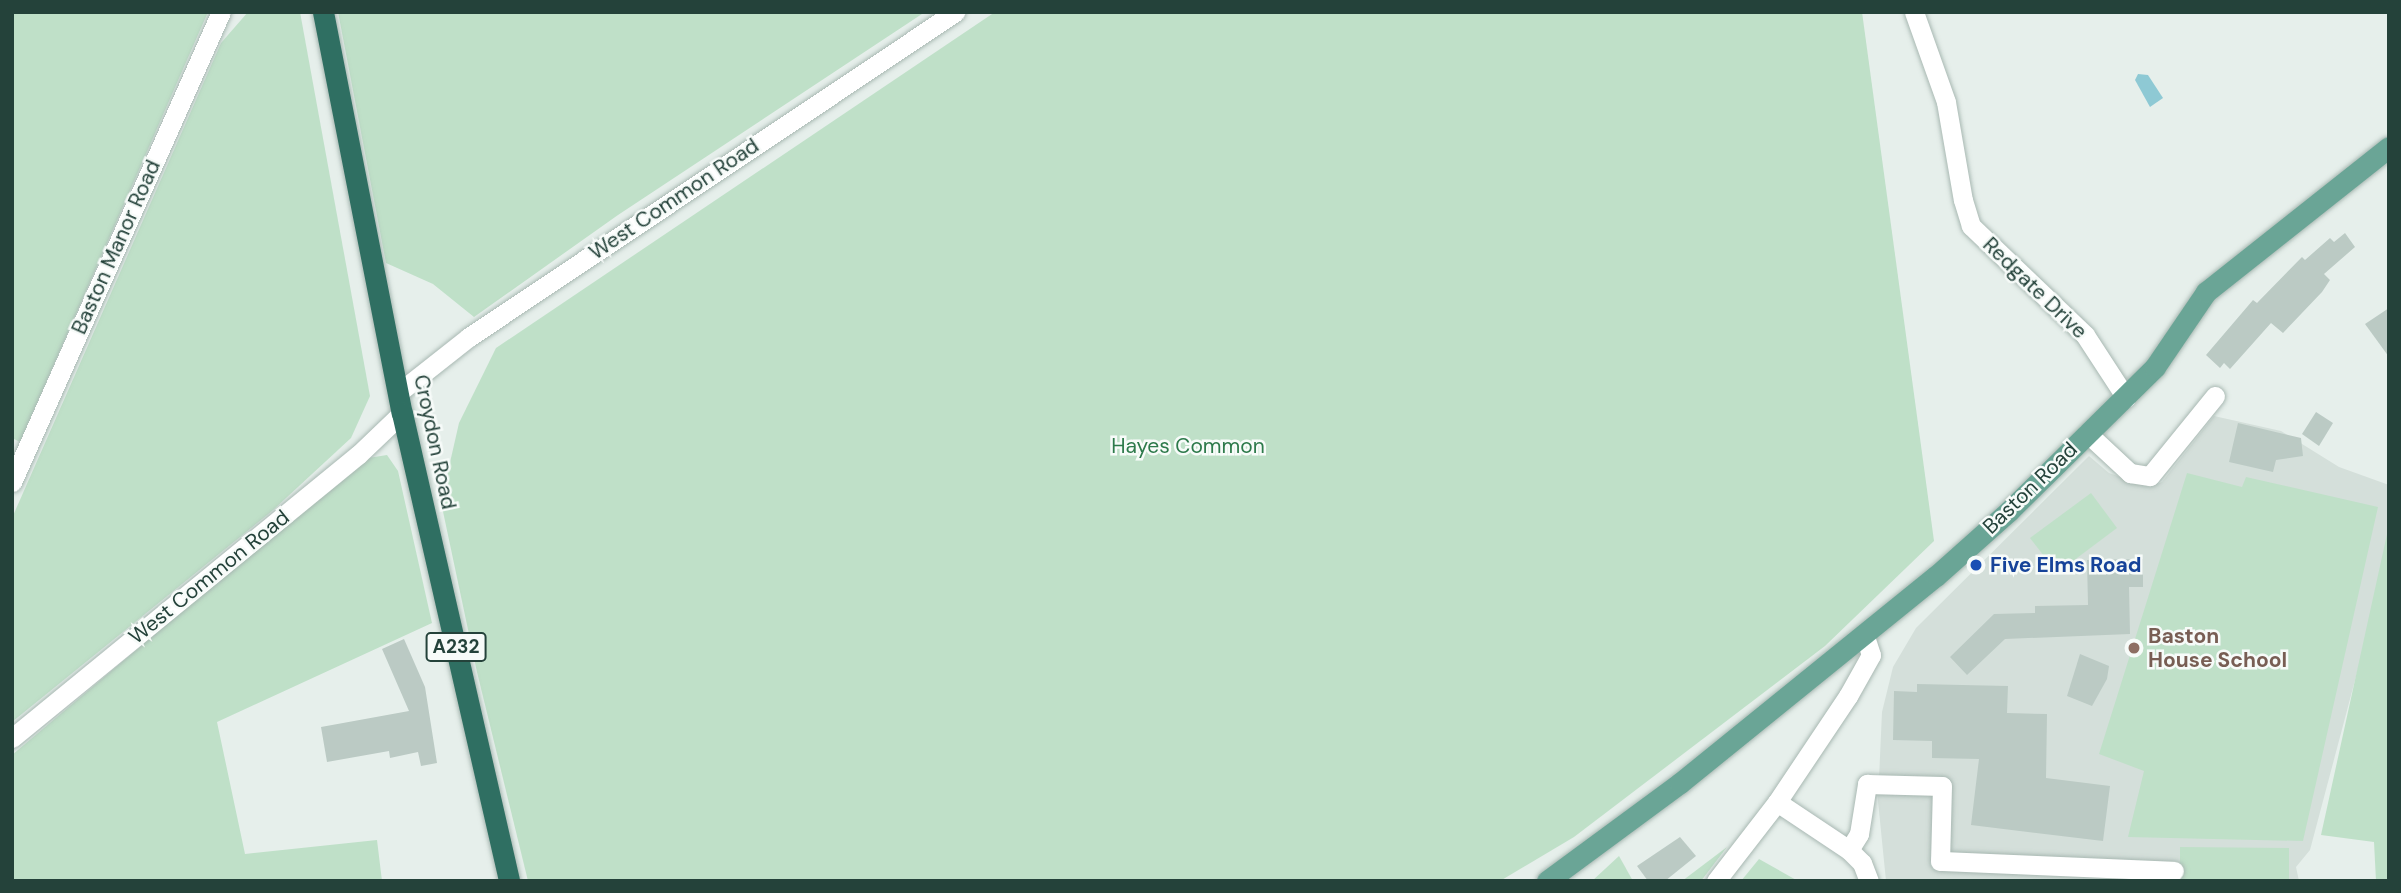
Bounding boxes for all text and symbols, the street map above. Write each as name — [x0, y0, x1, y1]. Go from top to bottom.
street label: West Common Road — [584, 133, 764, 265]
street label: Baston Manor Road — [66, 156, 166, 338]
street label: Redgate Drive — [1978, 232, 2092, 344]
street label: Croydon Road — [408, 372, 462, 512]
park label: Hayes Common — [1111, 433, 1265, 459]
street label: Baston Road — [1978, 437, 2082, 539]
street label: West Common Road — [124, 505, 294, 649]
place label: Five Elms Road — [1990, 552, 2142, 578]
marker: Five Elms Road — [1968, 557, 1984, 573]
place label: Baston House School — [2148, 623, 2287, 673]
road number: A232 — [424, 632, 488, 662]
marker: Baston House School — [2126, 640, 2142, 656]

